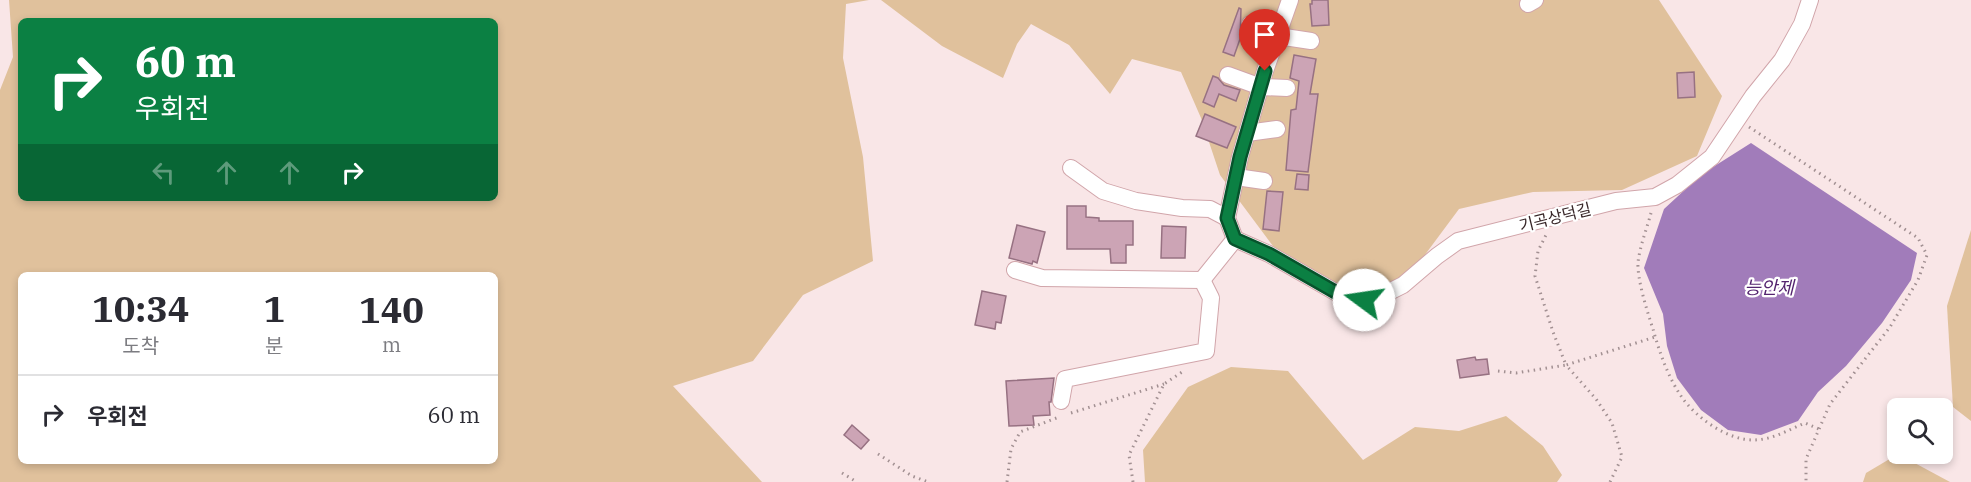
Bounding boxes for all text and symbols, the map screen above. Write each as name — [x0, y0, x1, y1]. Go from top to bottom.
pin — [1239, 9, 1290, 71]
icon: arrive — [1248, 18, 1281, 51]
text: 60 m — [135, 34, 236, 89]
icon: right — [36, 42, 114, 120]
text: 우회전 — [135, 90, 210, 125]
icon: left — [147, 156, 180, 189]
icon: ahead — [210, 156, 243, 189]
icon: ahead — [273, 156, 306, 189]
icon: right — [336, 156, 369, 189]
street label: 기곡상덕길 — [1517, 198, 1593, 236]
position arrow — [1332, 268, 1396, 332]
water label: 능안제 — [1744, 276, 1796, 299]
text: 10:34 — [92, 285, 189, 332]
text: 1 — [263, 285, 285, 332]
text: 140 — [359, 286, 424, 333]
text: m — [382, 331, 401, 358]
text: 도착 — [122, 332, 159, 359]
text: 분 — [265, 332, 283, 359]
icon: right — [36, 398, 69, 431]
map controls — [1887, 398, 1953, 464]
button: search — [1887, 398, 1953, 464]
text: 60 m — [428, 400, 480, 429]
text: 우회전 — [87, 401, 148, 430]

